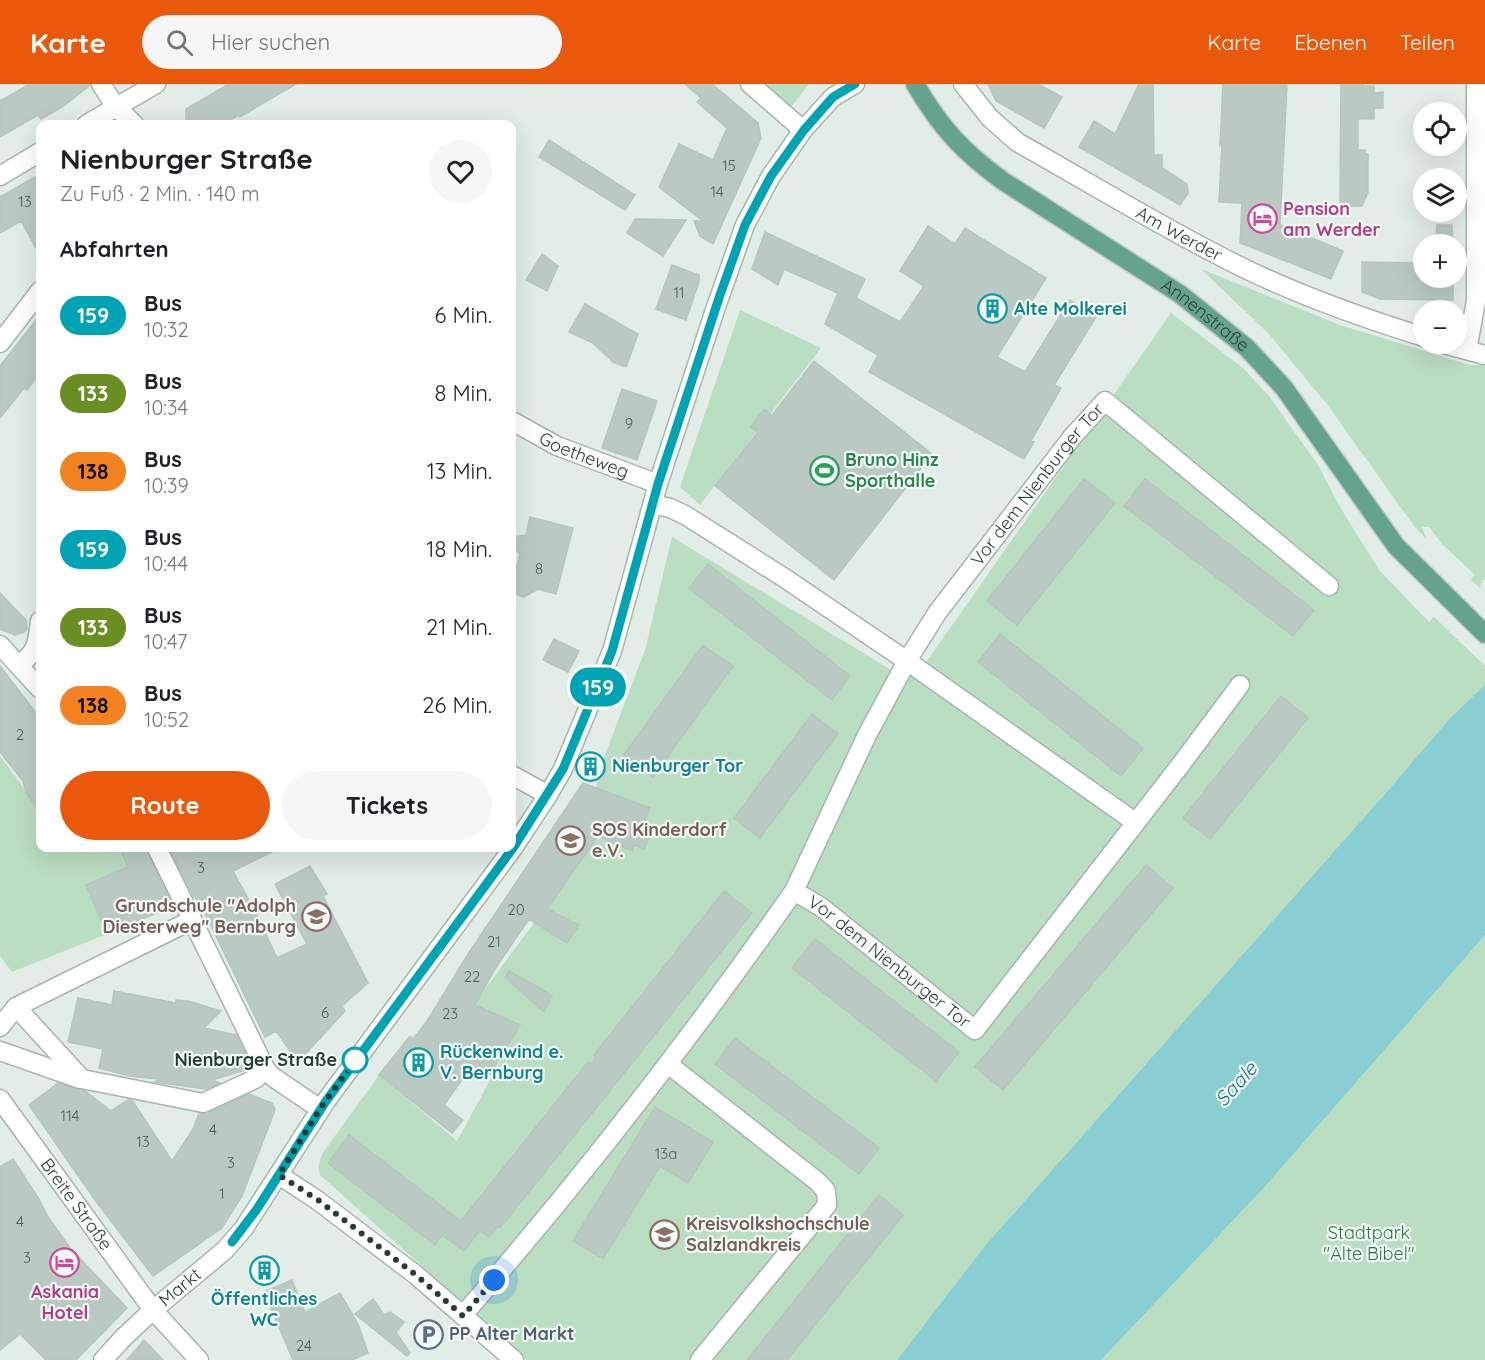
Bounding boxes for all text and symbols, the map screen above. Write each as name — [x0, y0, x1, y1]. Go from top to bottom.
search box — [142, 15, 562, 69]
text: Karte — [30, 25, 106, 60]
icon: search — [163, 26, 196, 59]
text: Hier suchen — [211, 28, 330, 56]
text: Karte — [1207, 29, 1261, 55]
text: Ebenen — [1294, 29, 1367, 55]
text: Teilen — [1400, 29, 1455, 55]
map controls — [1413, 102, 1467, 354]
button: locate — [1413, 102, 1467, 156]
button: heart — [429, 140, 492, 203]
text: Nienburger Straße — [60, 141, 313, 176]
house number: 15 — [722, 156, 736, 175]
button: layers — [1413, 168, 1467, 222]
text: Zu Fuß · 2 Min. · 140 m — [60, 181, 260, 206]
house number: 14 — [710, 182, 724, 201]
house number: 13 — [18, 192, 32, 211]
place label: Pension am Werder — [1283, 197, 1381, 241]
street label: Am Werder — [1132, 201, 1227, 266]
hotel icon: Pension am Werder — [1246, 203, 1278, 235]
button: + — [1413, 234, 1467, 288]
text: Abfahrten — [60, 235, 169, 263]
street label: Annenstraße — [1157, 273, 1255, 357]
house number: 11 — [673, 283, 685, 302]
text: Bus — [144, 289, 182, 317]
building icon: Alte Molkerei — [977, 293, 1009, 325]
place label: Alte Molkerei — [1014, 297, 1127, 320]
button: − — [1413, 300, 1467, 354]
text: 6 Min. — [435, 301, 492, 329]
text: 159 — [77, 302, 109, 328]
text: 10:32 — [144, 317, 189, 342]
text: Bus — [144, 367, 182, 395]
text: 8 Min. — [435, 379, 492, 407]
text: 133 — [78, 380, 108, 406]
text: 10:34 — [144, 395, 188, 420]
street label: Vor dem Nienburger Tor — [965, 398, 1109, 570]
house number: 9 — [625, 414, 633, 433]
street label: Goetheweg — [535, 426, 632, 483]
text: Bus — [144, 445, 182, 473]
place label: Bruno Hinz Sporthalle — [845, 448, 939, 492]
sports icon: Bruno Hinz Sporthalle — [808, 454, 840, 486]
text: 13 Min. — [427, 457, 492, 485]
text: 138 — [78, 458, 108, 484]
text: 10:39 — [144, 473, 189, 498]
text: Bus — [144, 523, 182, 551]
text: 18 Min. — [426, 535, 492, 563]
text: 159 — [77, 536, 109, 562]
text: 10:44 — [144, 551, 188, 576]
house number: 8 — [535, 559, 543, 578]
text: Bus — [144, 601, 182, 629]
text: 21 Min. — [426, 613, 492, 641]
text: 133 — [78, 614, 108, 640]
text: 10:47 — [144, 629, 187, 654]
line badge: 159 — [564, 668, 632, 706]
text: 159 — [582, 674, 614, 700]
text: Bus — [144, 679, 182, 707]
text: 26 Min. — [422, 691, 492, 719]
text: 138 — [78, 692, 108, 718]
text: 10:52 — [144, 707, 189, 732]
house number: 2 — [16, 725, 24, 744]
building icon: Nienburger Tor — [575, 750, 607, 782]
place label: Nienburger Tor — [612, 754, 743, 777]
button: Route — [60, 771, 270, 840]
button: Tickets — [282, 771, 492, 840]
place label: SOS Kinderdorf e.V. — [592, 818, 727, 862]
school or university icon: SOS Kinderdorf e.V. — [555, 824, 587, 856]
house number: 3 — [197, 858, 205, 877]
street label: Vor dem Nienburger Tor — [804, 890, 976, 1033]
place label: Grundschule "Adolph Diesterweg" Bernburg — [103, 894, 296, 938]
school or university icon: Grundschule "Adolph Diesterweg" Bernburg — [301, 900, 333, 932]
house number: 20 — [507, 900, 525, 919]
house number: 21 — [487, 932, 501, 951]
house number: 22 — [464, 967, 480, 986]
house number: 6 — [321, 1003, 329, 1022]
house number: 23 — [442, 1004, 458, 1023]
place label: Rückenwind e. V. Bernburg — [440, 1040, 564, 1084]
building icon: Rückenwind e. V. Bernburg — [403, 1046, 435, 1078]
marker: Nienburger Straße — [342, 1047, 368, 1073]
place label: Nienburger Straße — [175, 1048, 337, 1071]
water label: Saale — [1209, 1056, 1263, 1111]
house number: 114 — [61, 1106, 79, 1125]
house number: 4 — [209, 1120, 217, 1139]
house number: 13 — [136, 1132, 150, 1151]
house number: 13a — [655, 1144, 677, 1163]
street label: Breite Straße — [36, 1153, 118, 1255]
house number: 3 — [227, 1153, 235, 1172]
house number: 1 — [219, 1184, 225, 1203]
house number: 4 — [16, 1212, 24, 1231]
place label: Kreisvolkshochschule Salzlandkreis — [686, 1212, 870, 1256]
school or university icon: Kreisvolkshochschule Salzlandkreis — [649, 1218, 681, 1250]
park label: Stadtpark "Alte Bibel" — [1323, 1221, 1415, 1265]
hotel icon: Askania Hotel — [49, 1247, 81, 1279]
house number: 3 — [23, 1248, 31, 1267]
building icon: Öffentliches WC — [248, 1254, 280, 1286]
street label: Markt — [154, 1263, 206, 1311]
your location — [479, 1265, 509, 1295]
place label: Askania Hotel — [31, 1280, 99, 1324]
place label: Öffentliches WC — [211, 1287, 318, 1331]
parking icon: PP Alter Markt — [412, 1318, 444, 1350]
place label: PP Alter Markt — [449, 1322, 574, 1345]
house number: 24 — [296, 1336, 312, 1355]

